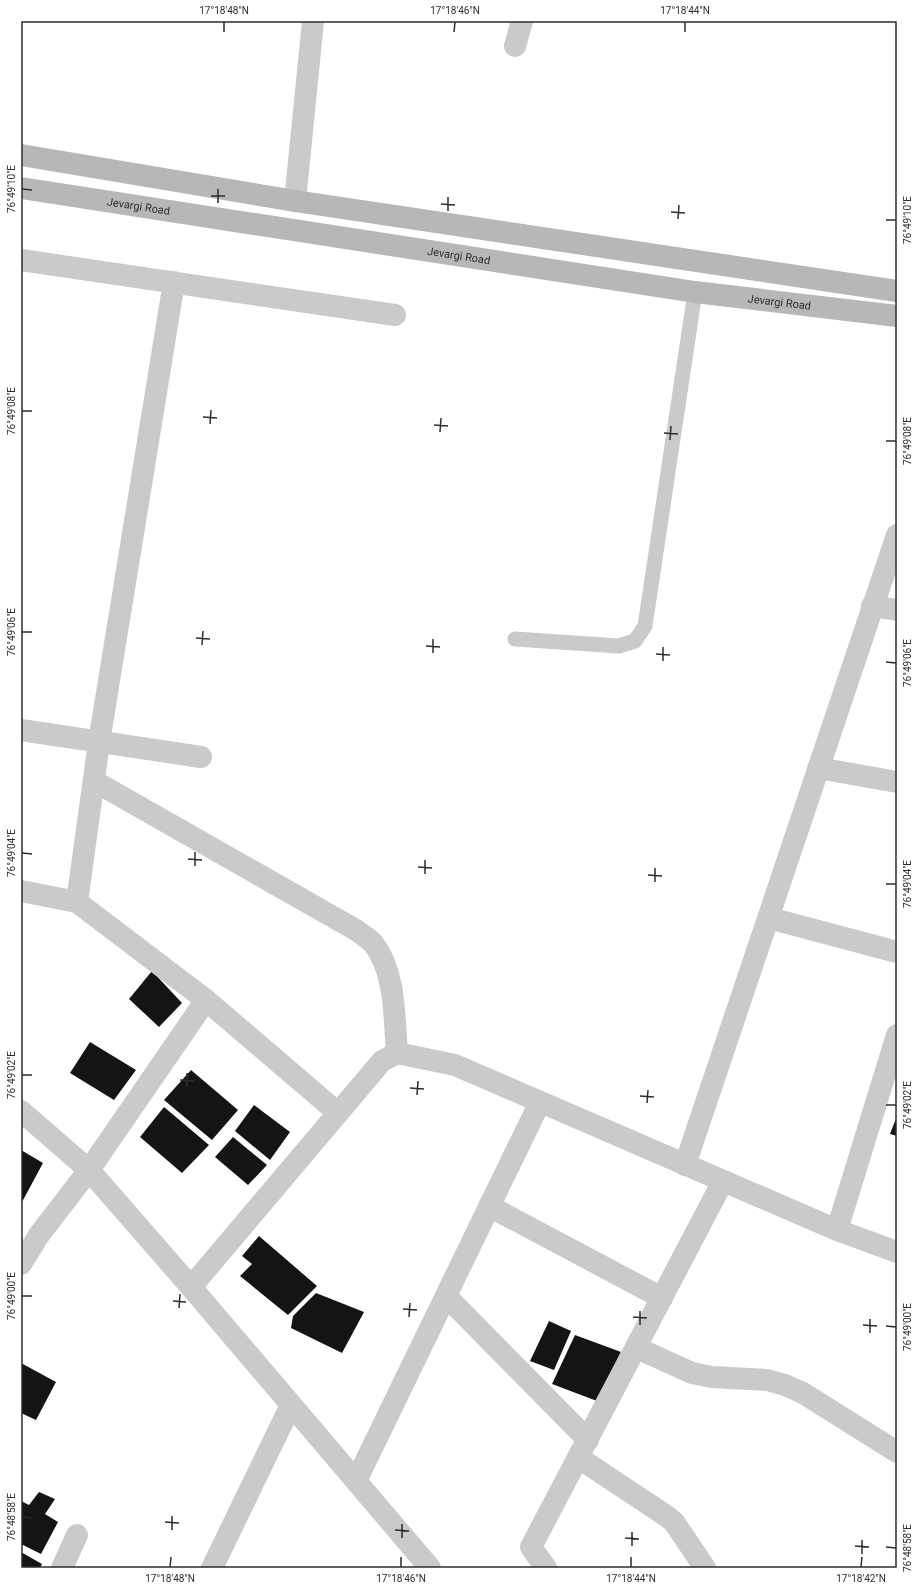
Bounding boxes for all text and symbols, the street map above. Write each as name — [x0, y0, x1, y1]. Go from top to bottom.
text: 17°18'48"N — [199, 5, 249, 16]
text: 17°18'46"N — [430, 5, 480, 16]
text: 17°18'44"N — [660, 5, 710, 16]
text: 76°49'10"E — [6, 165, 17, 213]
street label: Jevargi Road — [106, 195, 171, 217]
text: 76°49'10"E — [902, 196, 913, 244]
street label: Jevargi Road — [426, 244, 491, 267]
street label: Jevargi Road — [747, 292, 812, 312]
text: 76°49'08"E — [6, 387, 17, 435]
text: 76°49'08"E — [902, 417, 913, 465]
text: 76°49'06"E — [6, 608, 17, 656]
text: 76°49'06"E — [902, 639, 913, 687]
text: 76°49'04"E — [6, 829, 17, 877]
text: 76°49'04"E — [902, 860, 913, 908]
text: 76°49'02"E — [6, 1051, 17, 1099]
text: 76°49'02"E — [902, 1081, 913, 1129]
text: 76°49'00"E — [6, 1272, 17, 1320]
text: 76°49'00"E — [902, 1303, 913, 1351]
text: 76°48'58"E — [6, 1493, 17, 1541]
text: 76°48'58"E — [902, 1524, 913, 1572]
text: 17°18'48"N — [145, 1573, 195, 1584]
text: 17°18'46"N — [376, 1573, 426, 1584]
text: 17°18'44"N — [606, 1573, 656, 1584]
text: 17°18'42"N — [836, 1573, 886, 1584]

